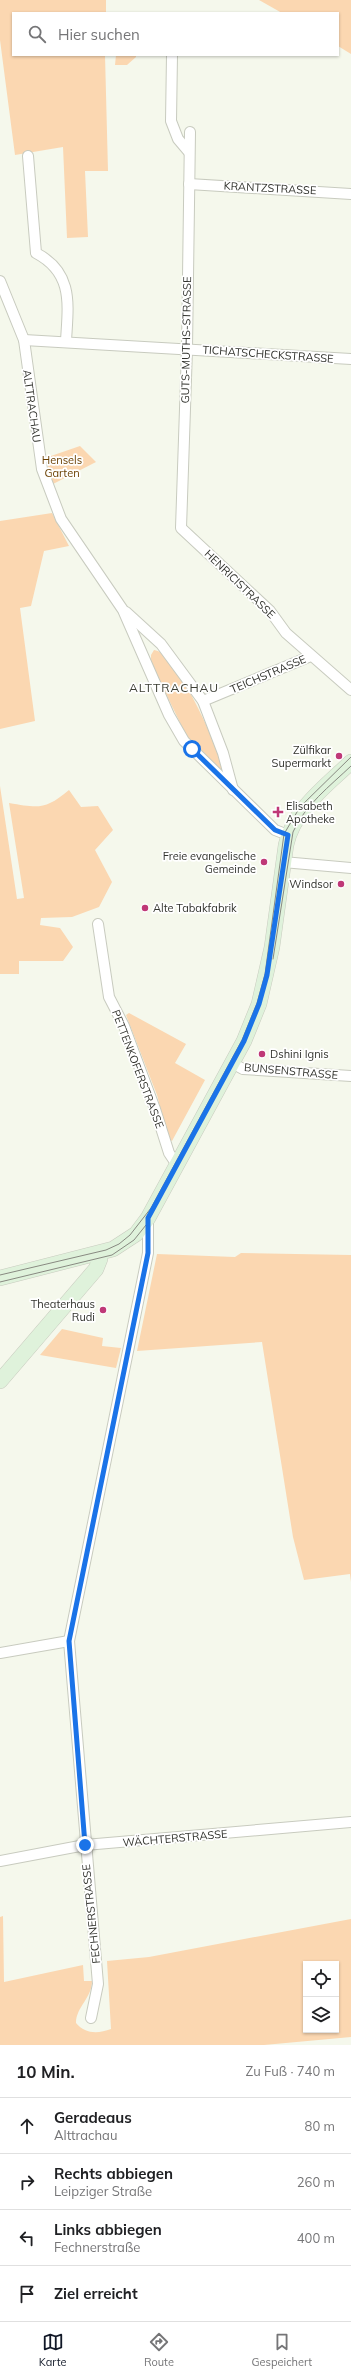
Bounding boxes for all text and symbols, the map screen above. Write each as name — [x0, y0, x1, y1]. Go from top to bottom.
search box — [12, 12, 339, 56]
icon: search — [26, 23, 48, 45]
text: Hier suchen — [58, 25, 140, 44]
street label: KRANTZSTRASSE — [223, 179, 317, 197]
street label: GUTS-MUTHS-STRASSE — [178, 276, 194, 404]
street label: TICHATSCHECKSTRASSE — [202, 342, 334, 366]
street label: ALTTRACHAU — [20, 369, 44, 443]
park label: Hensels Garten — [42, 453, 82, 480]
street label: HENRICISTRASSE — [202, 547, 278, 621]
street label: TEICHSTRASSE — [228, 652, 308, 696]
district label: ALTTRACHAU — [129, 680, 219, 695]
route start — [183, 740, 201, 758]
place label: Zülfikar Supermarkt — [272, 743, 331, 770]
marker: Zülfikar Supermarkt — [334, 751, 344, 761]
place label: Elisabeth Apotheke — [286, 799, 335, 826]
marker: Elisabeth Apotheke — [273, 807, 283, 817]
place label: Freie evangelische Gemeinde — [163, 849, 256, 876]
marker: Freie evangelische Gemeinde — [259, 857, 269, 867]
place label: Windsor — [289, 877, 333, 891]
marker: Windsor — [336, 879, 346, 889]
place label: Alte Tabakfabrik — [153, 901, 237, 915]
marker: Alte Tabakfabrik — [140, 903, 150, 913]
street label: PETTENKOFERSTRASSE — [109, 1008, 167, 1130]
place label: Dshini Ignis — [270, 1047, 329, 1061]
marker: Dshini Ignis — [257, 1049, 267, 1059]
street label: BUNSENSTRASSE — [243, 1060, 339, 1082]
place label: Theaterhaus Rudi — [31, 1297, 95, 1324]
marker: Theaterhaus Rudi — [98, 1305, 108, 1315]
street label: WÄCHTERSTRASSE — [122, 1826, 228, 1850]
route end — [76, 1836, 94, 1854]
street label: FECHNERSTRASSE — [79, 1864, 103, 1964]
map controls — [303, 1961, 339, 2033]
button: locate — [303, 1961, 339, 1997]
button: layers — [303, 1997, 339, 2033]
text: 10 Min. — [16, 2061, 75, 2082]
text: Zu Fuß · 740 m — [246, 2063, 335, 2079]
text: Geradeaus — [54, 2108, 132, 2127]
icon: ahead — [16, 2115, 38, 2137]
text: 80 m — [305, 2118, 335, 2134]
text: Alttrachau — [54, 2127, 117, 2143]
text: Rechts abbiegen — [54, 2164, 173, 2183]
icon: right — [16, 2171, 38, 2193]
text: 260 m — [297, 2174, 335, 2190]
text: Leipziger Straße — [54, 2183, 152, 2199]
text: Links abbiegen — [54, 2220, 162, 2239]
icon: left — [16, 2227, 38, 2249]
text: 400 m — [297, 2230, 335, 2246]
text: Fechnerstraße — [54, 2239, 140, 2255]
icon: arrive — [16, 2283, 38, 2305]
text: Ziel erreicht — [54, 2284, 138, 2303]
tab: Karte — [39, 2331, 66, 2369]
tab: Route — [144, 2331, 174, 2369]
tab: Gespeichert — [251, 2331, 312, 2369]

